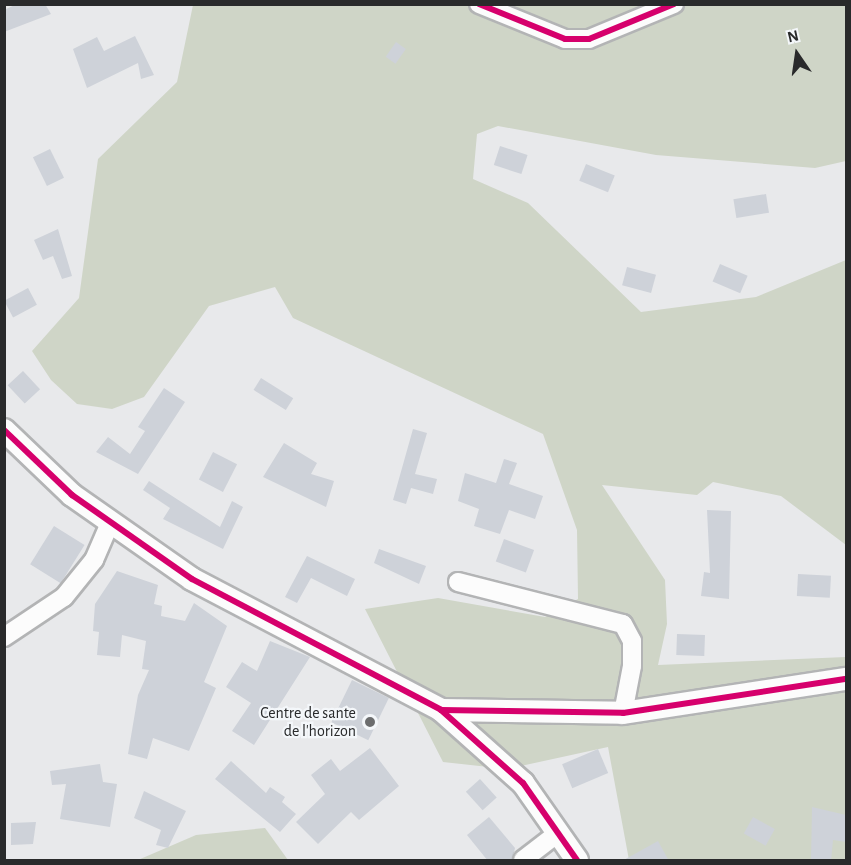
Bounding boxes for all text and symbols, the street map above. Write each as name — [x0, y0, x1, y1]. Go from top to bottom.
north arrow — [767, 24, 827, 84]
text: N — [786, 27, 800, 46]
place label: Centre de sante de l'horizon — [260, 703, 356, 741]
marker: Centre de sante de l'horizon — [361, 713, 379, 731]

